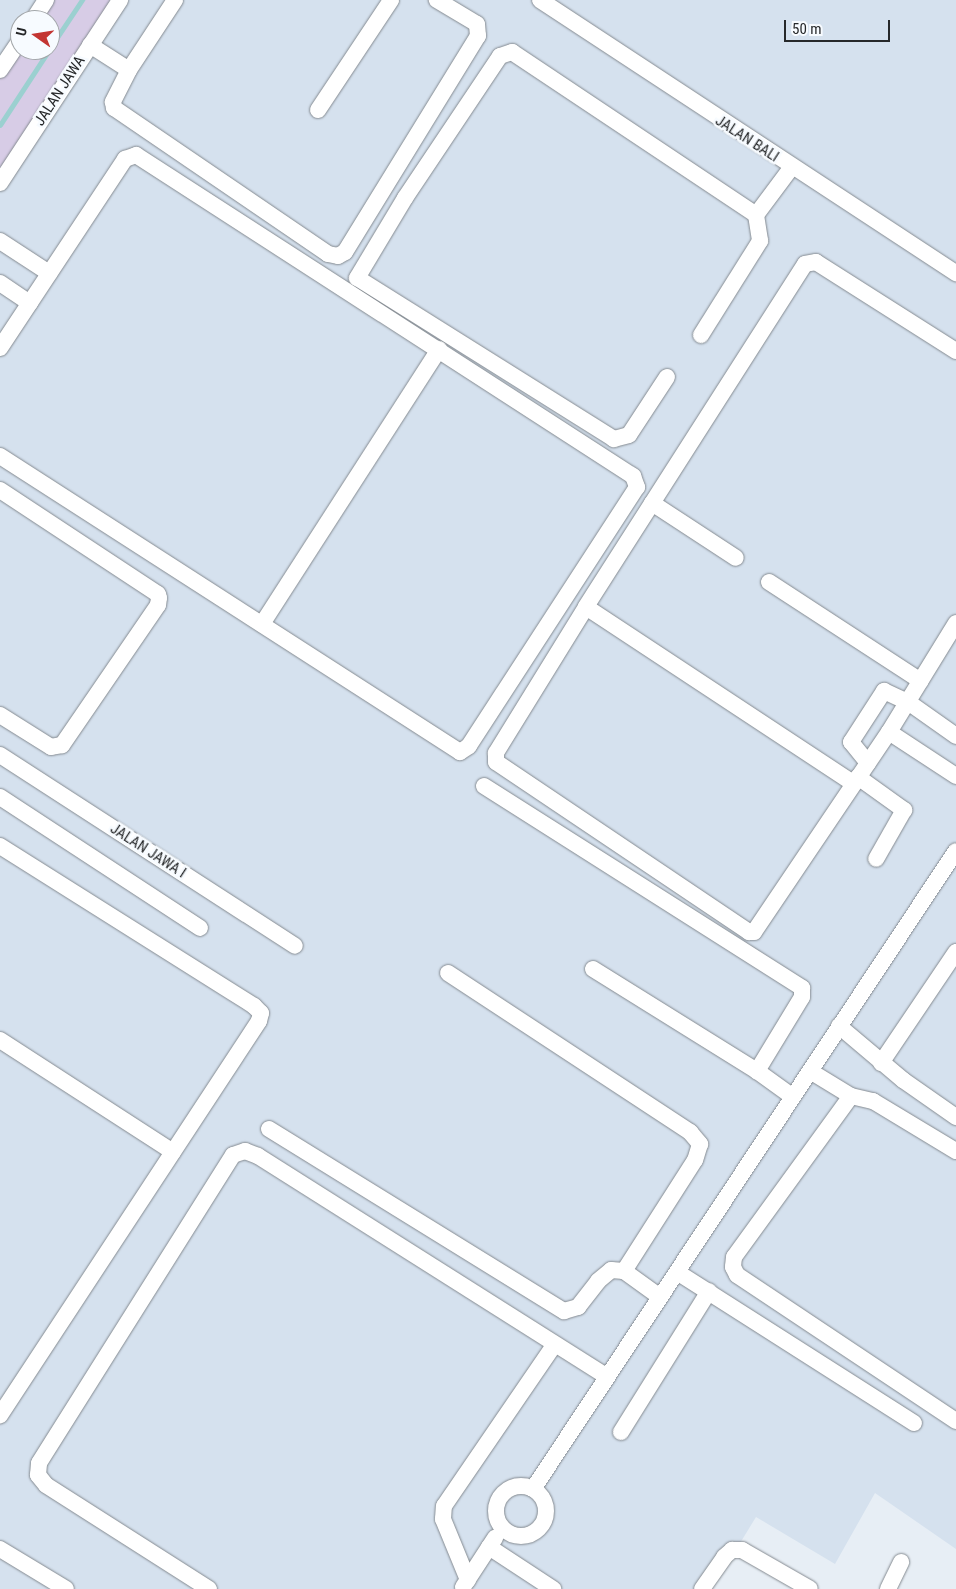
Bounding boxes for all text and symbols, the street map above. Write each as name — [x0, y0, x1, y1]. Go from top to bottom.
north arrow — [10, 10, 60, 60]
scale bar — [786, 10, 892, 42]
text: 50 m — [792, 20, 822, 38]
text: U — [13, 26, 30, 38]
street label: JALAN JAWA — [31, 53, 89, 129]
street label: JALAN BALI — [712, 112, 782, 166]
street label: JALAN JAWA I — [107, 820, 189, 882]

